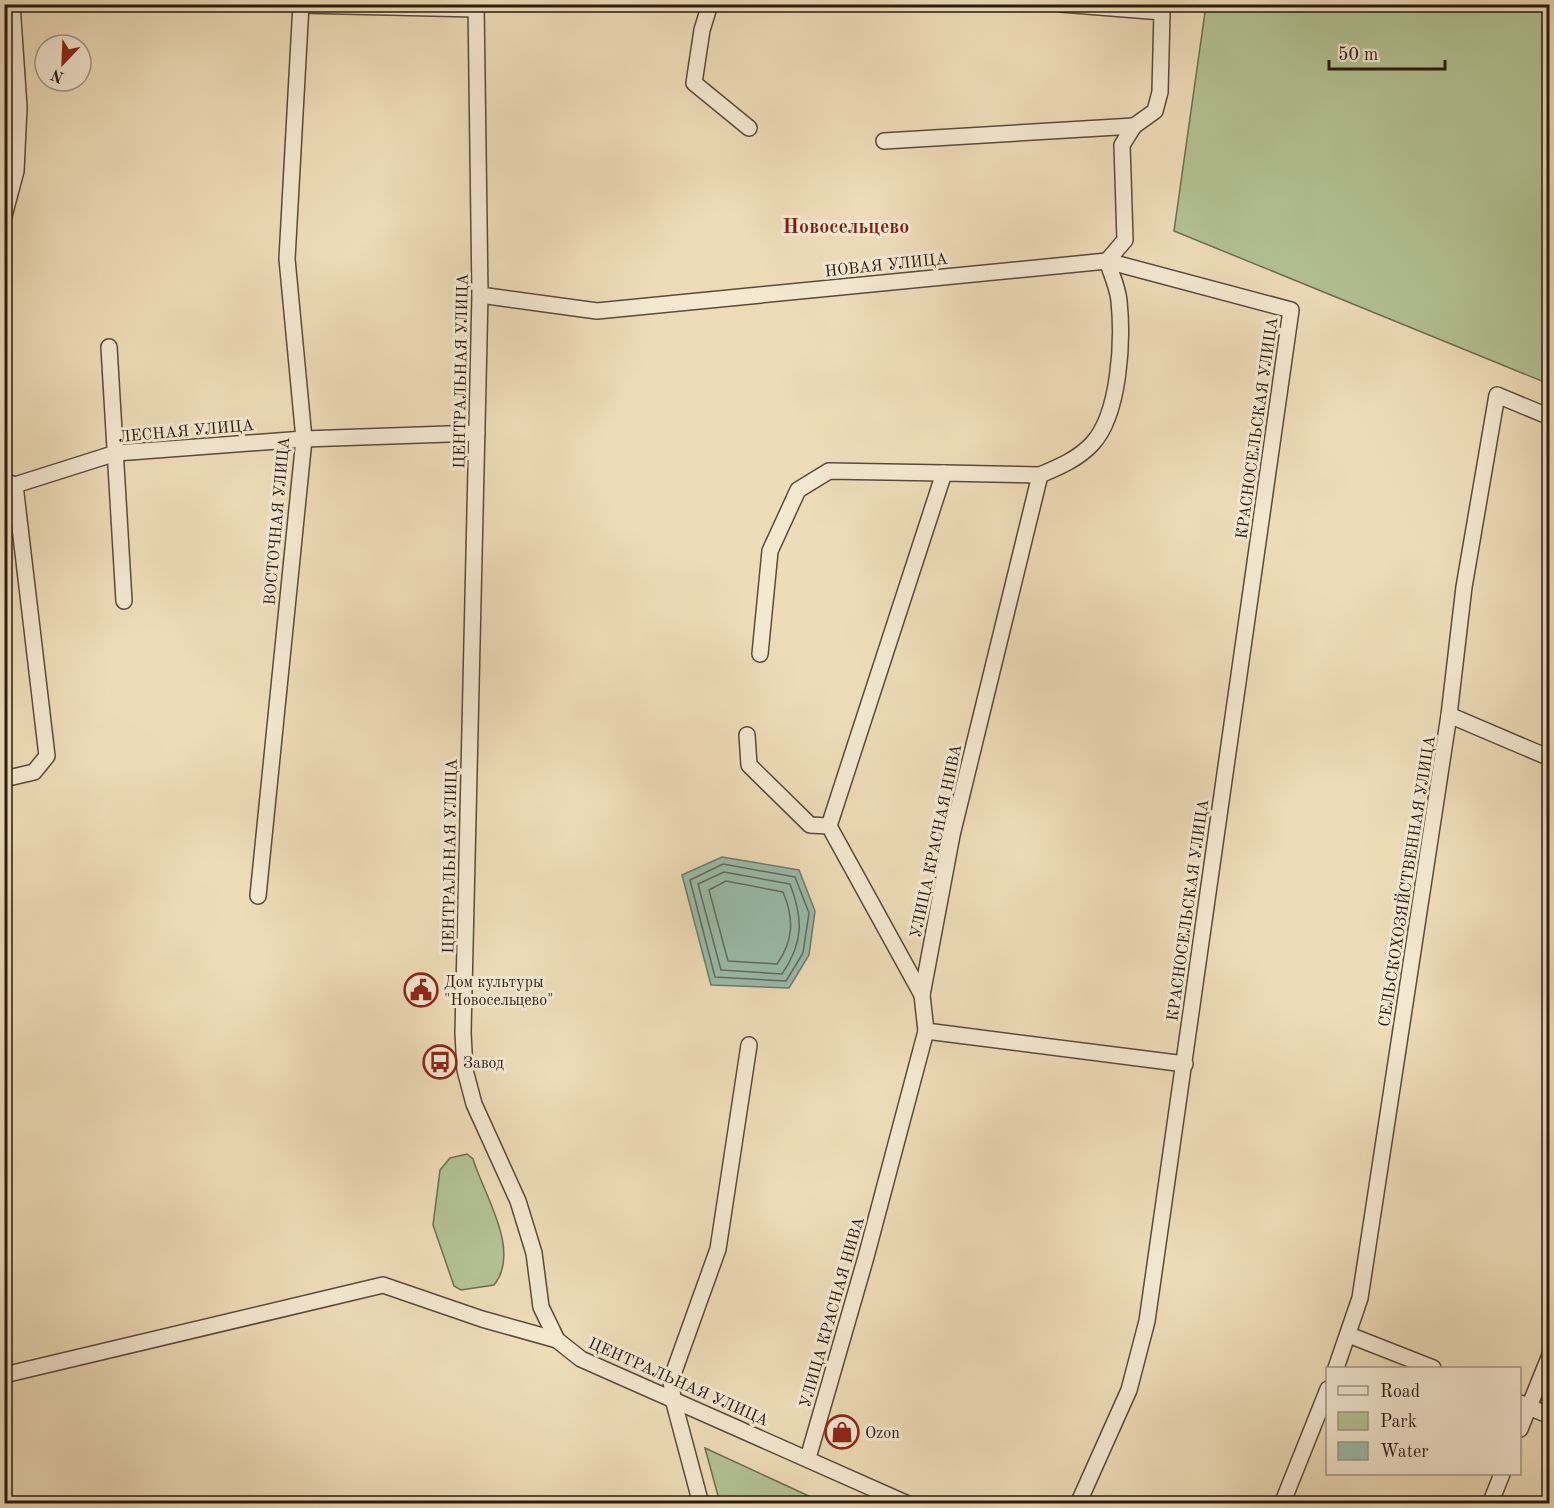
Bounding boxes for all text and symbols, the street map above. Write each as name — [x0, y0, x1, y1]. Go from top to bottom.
north arrow — [33, 33, 93, 93]
scale bar — [1329, 33, 1444, 71]
text: 50 m — [1338, 46, 1378, 64]
text: N — [48, 65, 67, 85]
district label: Новосельцево — [783, 218, 909, 238]
street label: НОВАЯ УЛИЦА — [824, 252, 949, 280]
street label: ЦЕНТРАЛЬНАЯ УЛИЦА — [452, 273, 472, 469]
street label: КРАСНОСЕЛЬСКАЯ УЛИЦА — [1234, 316, 1282, 540]
street label: ЛЕСНАЯ УЛИЦА — [118, 418, 255, 446]
street label: ВОСТОЧНАЯ УЛИЦА — [263, 436, 293, 606]
street label: СЕЛЬСКОХОЗЯЙСТВЕННАЯ УЛИЦА — [1373, 734, 1439, 1028]
street label: УЛИЦА КРАСНАЯ НИВА — [909, 743, 965, 940]
street label: ЦЕНТРАЛЬНАЯ УЛИЦА — [441, 758, 461, 954]
street label: КРАСНОСЕЛЬСКАЯ УЛИЦА — [1165, 798, 1213, 1022]
public building icon: Дом культуры "Новосельцево" — [403, 972, 439, 1008]
place label: Дом культуры "Новосельцево" — [444, 975, 554, 1009]
bus stop icon: Завод — [422, 1044, 458, 1080]
place label: Завод — [463, 1056, 504, 1072]
street label: УЛИЦА КРАСНАЯ НИВА — [798, 1215, 868, 1410]
street label: ЦЕНТРАЛЬНАЯ УЛИЦА — [586, 1336, 771, 1430]
legend — [1326, 1367, 1521, 1475]
text: Road — [1380, 1383, 1420, 1401]
text: Park — [1380, 1413, 1417, 1431]
shop icon: Ozon — [824, 1414, 860, 1450]
place label: Ozon — [865, 1426, 900, 1442]
text: Water — [1380, 1443, 1429, 1461]

